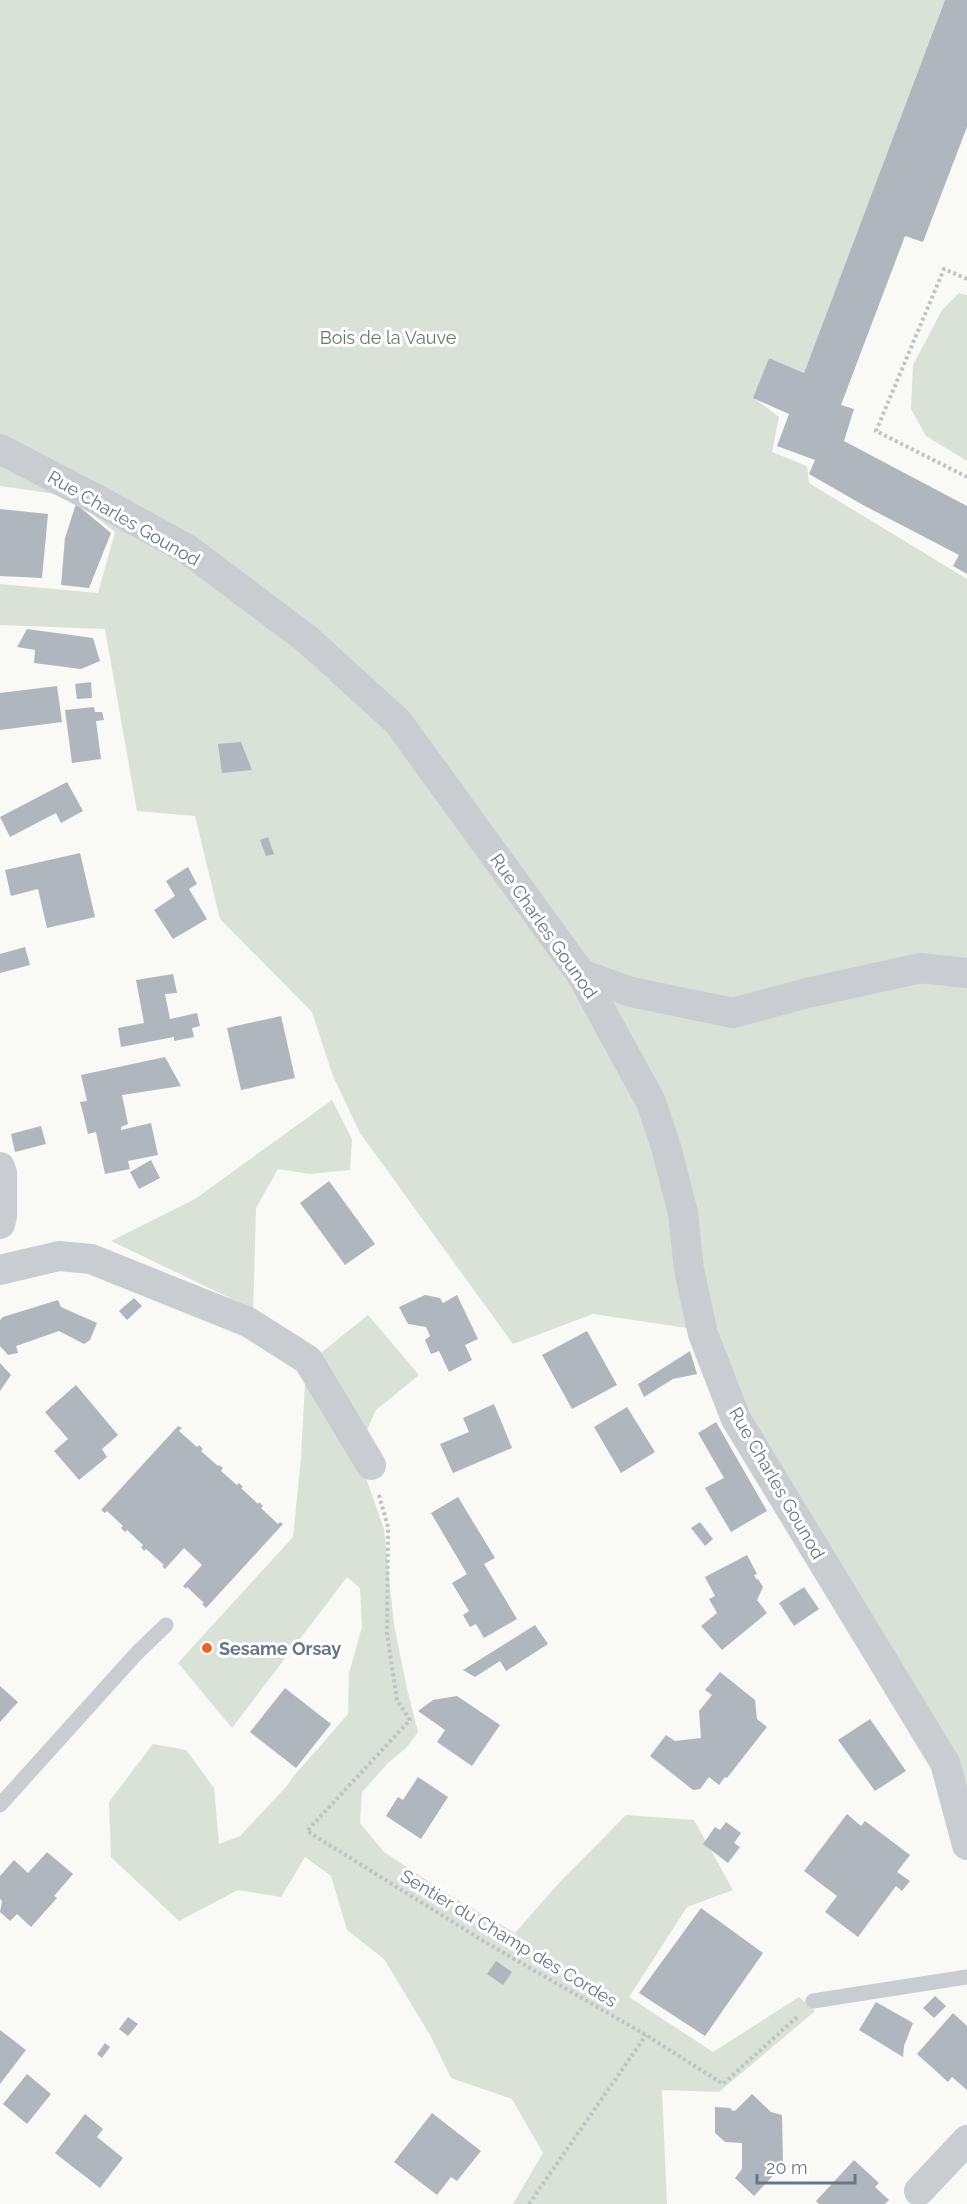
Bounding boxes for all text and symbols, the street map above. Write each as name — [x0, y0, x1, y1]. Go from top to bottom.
park label: Bois de la Vauve — [320, 327, 457, 348]
street label: Rue Charles Gounod — [44, 466, 204, 570]
street label: Rue Charles Gounod — [486, 850, 602, 1002]
street label: Rue Charles Gounod — [725, 1403, 829, 1563]
place label: Sesame Orsay — [219, 1638, 341, 1659]
marker: Sesame Orsay — [200, 1641, 214, 1655]
street label: Sentier du Champ des Cordes — [397, 1865, 621, 2011]
scale bar — [757, 2147, 854, 2185]
text: 20 m — [766, 2157, 808, 2178]

